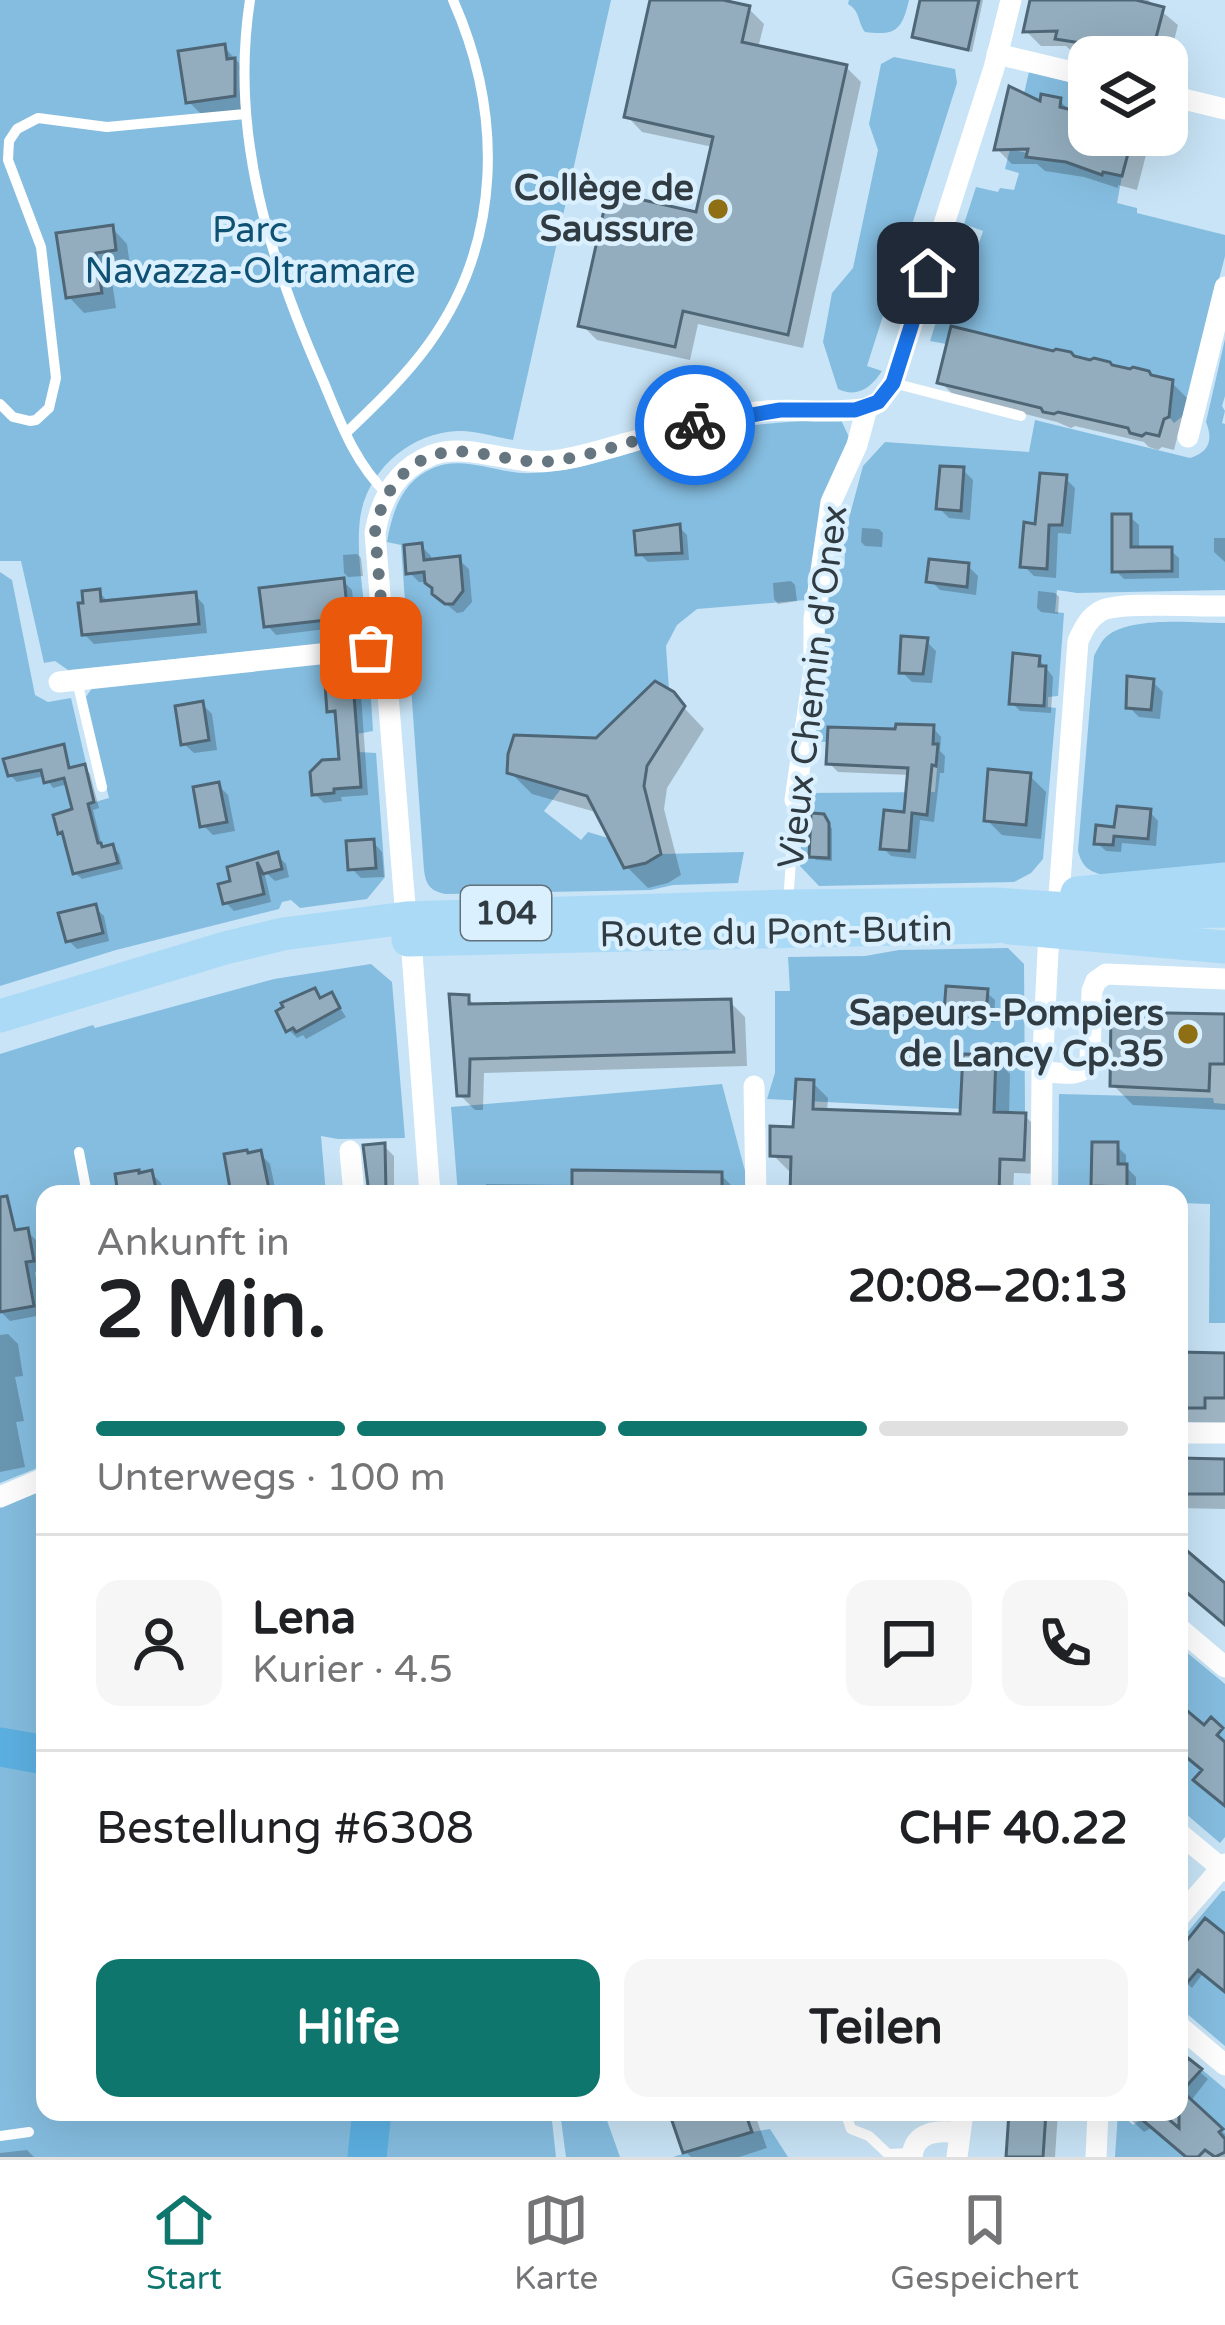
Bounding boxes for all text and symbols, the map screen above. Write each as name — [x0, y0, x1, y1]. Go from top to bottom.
map controls — [1068, 36, 1188, 156]
button: layers — [1068, 36, 1188, 156]
place label: Collège de Saussure — [514, 167, 694, 251]
marker: Collège de Saussure — [705, 196, 731, 222]
park label: Parc Navazza-Oltramare — [84, 209, 416, 293]
pin — [877, 222, 979, 324]
icon: home — [895, 240, 961, 306]
courier — [635, 365, 755, 485]
icon: bike — [662, 392, 728, 458]
street label: Vieux Chemin d'Onex — [769, 503, 857, 871]
pin — [320, 597, 422, 699]
icon: bag — [338, 615, 404, 681]
road number: 104 — [461, 886, 551, 940]
street label: Route du Pont-Butin — [599, 907, 953, 957]
place label: Sapeurs-Pompiers de Lancy Cp.35 — [849, 992, 1164, 1076]
marker: Sapeurs-Pompiers de Lancy Cp.35 — [1175, 1021, 1201, 1047]
text: Ankunft in — [96, 1219, 290, 1266]
text: 20:08–20:13 — [848, 1260, 1128, 1314]
text: 2 Min. — [96, 1264, 327, 1358]
text: Unterwegs · 100 m — [96, 1454, 446, 1501]
button: person — [96, 1580, 222, 1706]
button: chat — [846, 1580, 972, 1706]
button: phone — [1002, 1580, 1128, 1706]
text: Lena — [252, 1592, 356, 1646]
text: Kurier · 4.5 — [252, 1646, 453, 1693]
text: Bestellung #6308 — [96, 1802, 474, 1856]
text: CHF 40.22 — [899, 1802, 1128, 1856]
button: Hilfe — [96, 1959, 600, 2097]
button: Teilen — [624, 1959, 1128, 2097]
tab: Start — [146, 2187, 222, 2298]
tab: Karte — [514, 2187, 598, 2298]
tab: Gespeichert — [890, 2187, 1079, 2298]

